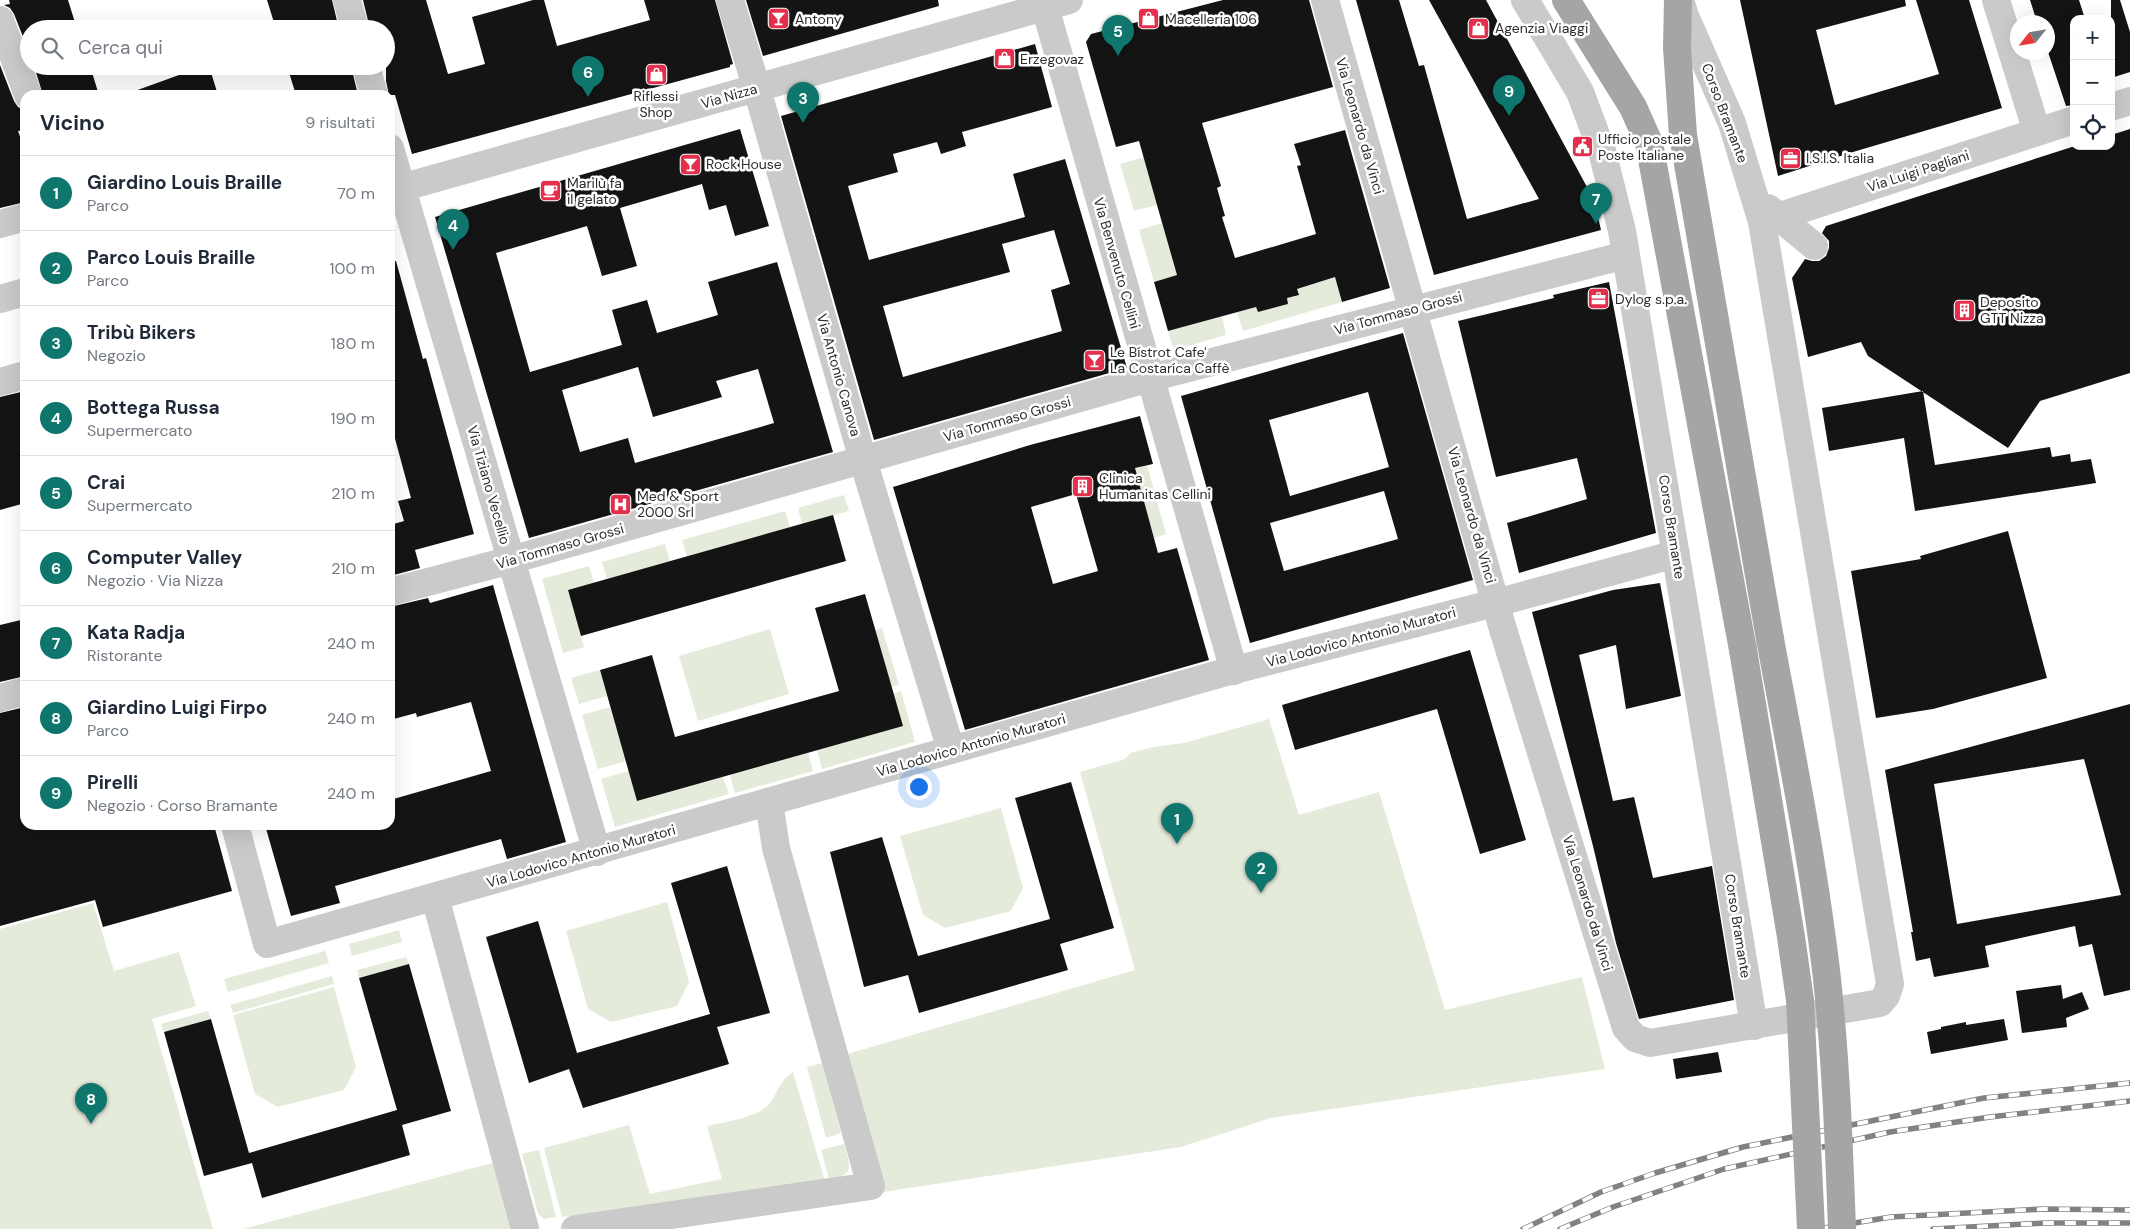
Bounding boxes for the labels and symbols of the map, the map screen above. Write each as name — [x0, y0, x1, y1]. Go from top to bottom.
bar icon: Antony — [767, 7, 791, 31]
shop icon: Macelleria 106 — [1137, 7, 1161, 31]
place label: Antony — [795, 10, 842, 28]
place label: Macelleria 106 — [1165, 10, 1257, 28]
pin: 5 — [1102, 15, 1134, 56]
north arrow — [2010, 15, 2055, 60]
shop icon: Agenzia Viaggi — [1467, 16, 1491, 40]
place label: Agenzia Viaggi — [1495, 19, 1588, 37]
shop icon: Erzegovaz — [992, 47, 1016, 71]
place label: Erzegovaz — [1020, 50, 1084, 68]
pin: 6 — [572, 56, 604, 97]
street label: Via Leonardo da Vinci — [1332, 56, 1388, 196]
street label: Corso Bramante — [1698, 61, 1752, 165]
shop icon: Riflessi Shop — [644, 62, 668, 86]
pin: 9 — [1493, 75, 1525, 116]
street label: Via Nizza — [699, 79, 759, 113]
pin: 3 — [787, 82, 819, 123]
place label: Riflessi Shop — [634, 87, 678, 121]
place label: Ufficio postale Poste Italiane — [1598, 130, 1691, 164]
public building icon: Ufficio postale Poste Italiane — [1570, 135, 1594, 159]
office icon: I.S.I.S. Italia — [1778, 146, 1802, 170]
street label: Via Luigi Pagliani — [1865, 146, 1971, 196]
place label: I.S.I.S. Italia — [1806, 149, 1874, 167]
bar icon: Rock House — [678, 152, 702, 176]
place label: Rock House — [706, 155, 782, 173]
place label: Marilù fa il gelato — [567, 174, 622, 208]
cafe icon: Marilù fa il gelato — [539, 179, 563, 203]
pin: 7 — [1580, 183, 1612, 224]
street label: Via Benvenuto Cellini — [1090, 195, 1144, 331]
pin: 4 — [437, 209, 469, 250]
street label: Via Tommaso Grossi — [1332, 287, 1464, 339]
office icon: Dylog s.p.a. — [1587, 287, 1611, 311]
place label: Dylog s.p.a. — [1615, 290, 1687, 308]
place label: Deposito GTT Nizza — [1980, 293, 2044, 327]
building icon: Deposito GTT Nizza — [1952, 298, 1976, 322]
street label: Via Antonio Canova — [813, 312, 865, 438]
place label: Le Bístrot Cafe' La Costaríca Caffè — [1110, 343, 1229, 377]
bar icon: Le Bístrot Cafe' La Costaríca Caffè — [1082, 348, 1106, 372]
street label: Via Tommaso Grossi — [941, 392, 1073, 446]
street label: Via Tiziano Vecellio — [463, 423, 515, 547]
street label: Via Leonardo da Vinci — [1444, 445, 1500, 585]
place label: Clinica Humanitas Cellini — [1099, 469, 1211, 503]
building icon: Clinica Humanitas Cellini — [1071, 474, 1095, 498]
street label: Corso Bramante — [1655, 474, 1689, 580]
place label: Med & Sport 2000 Srl — [637, 487, 719, 521]
hospital icon: Med & Sport 2000 Srl — [609, 492, 633, 516]
street label: Via Tommaso Grossi — [494, 519, 626, 573]
street label: Via Lodovico Antonio Muratori — [1264, 603, 1458, 671]
street label: Via Lodovico Antonio Muratori — [874, 709, 1068, 781]
your location — [906, 774, 932, 800]
pin: 1 — [1161, 803, 1193, 844]
street label: Via Lodovico Antonio Muratori — [484, 820, 678, 892]
street label: Via Leonardo da Vinci — [1559, 833, 1617, 973]
pin: 2 — [1245, 852, 1277, 893]
street label: Corso Bramante — [1721, 873, 1755, 979]
pin: 8 — [75, 1083, 107, 1124]

